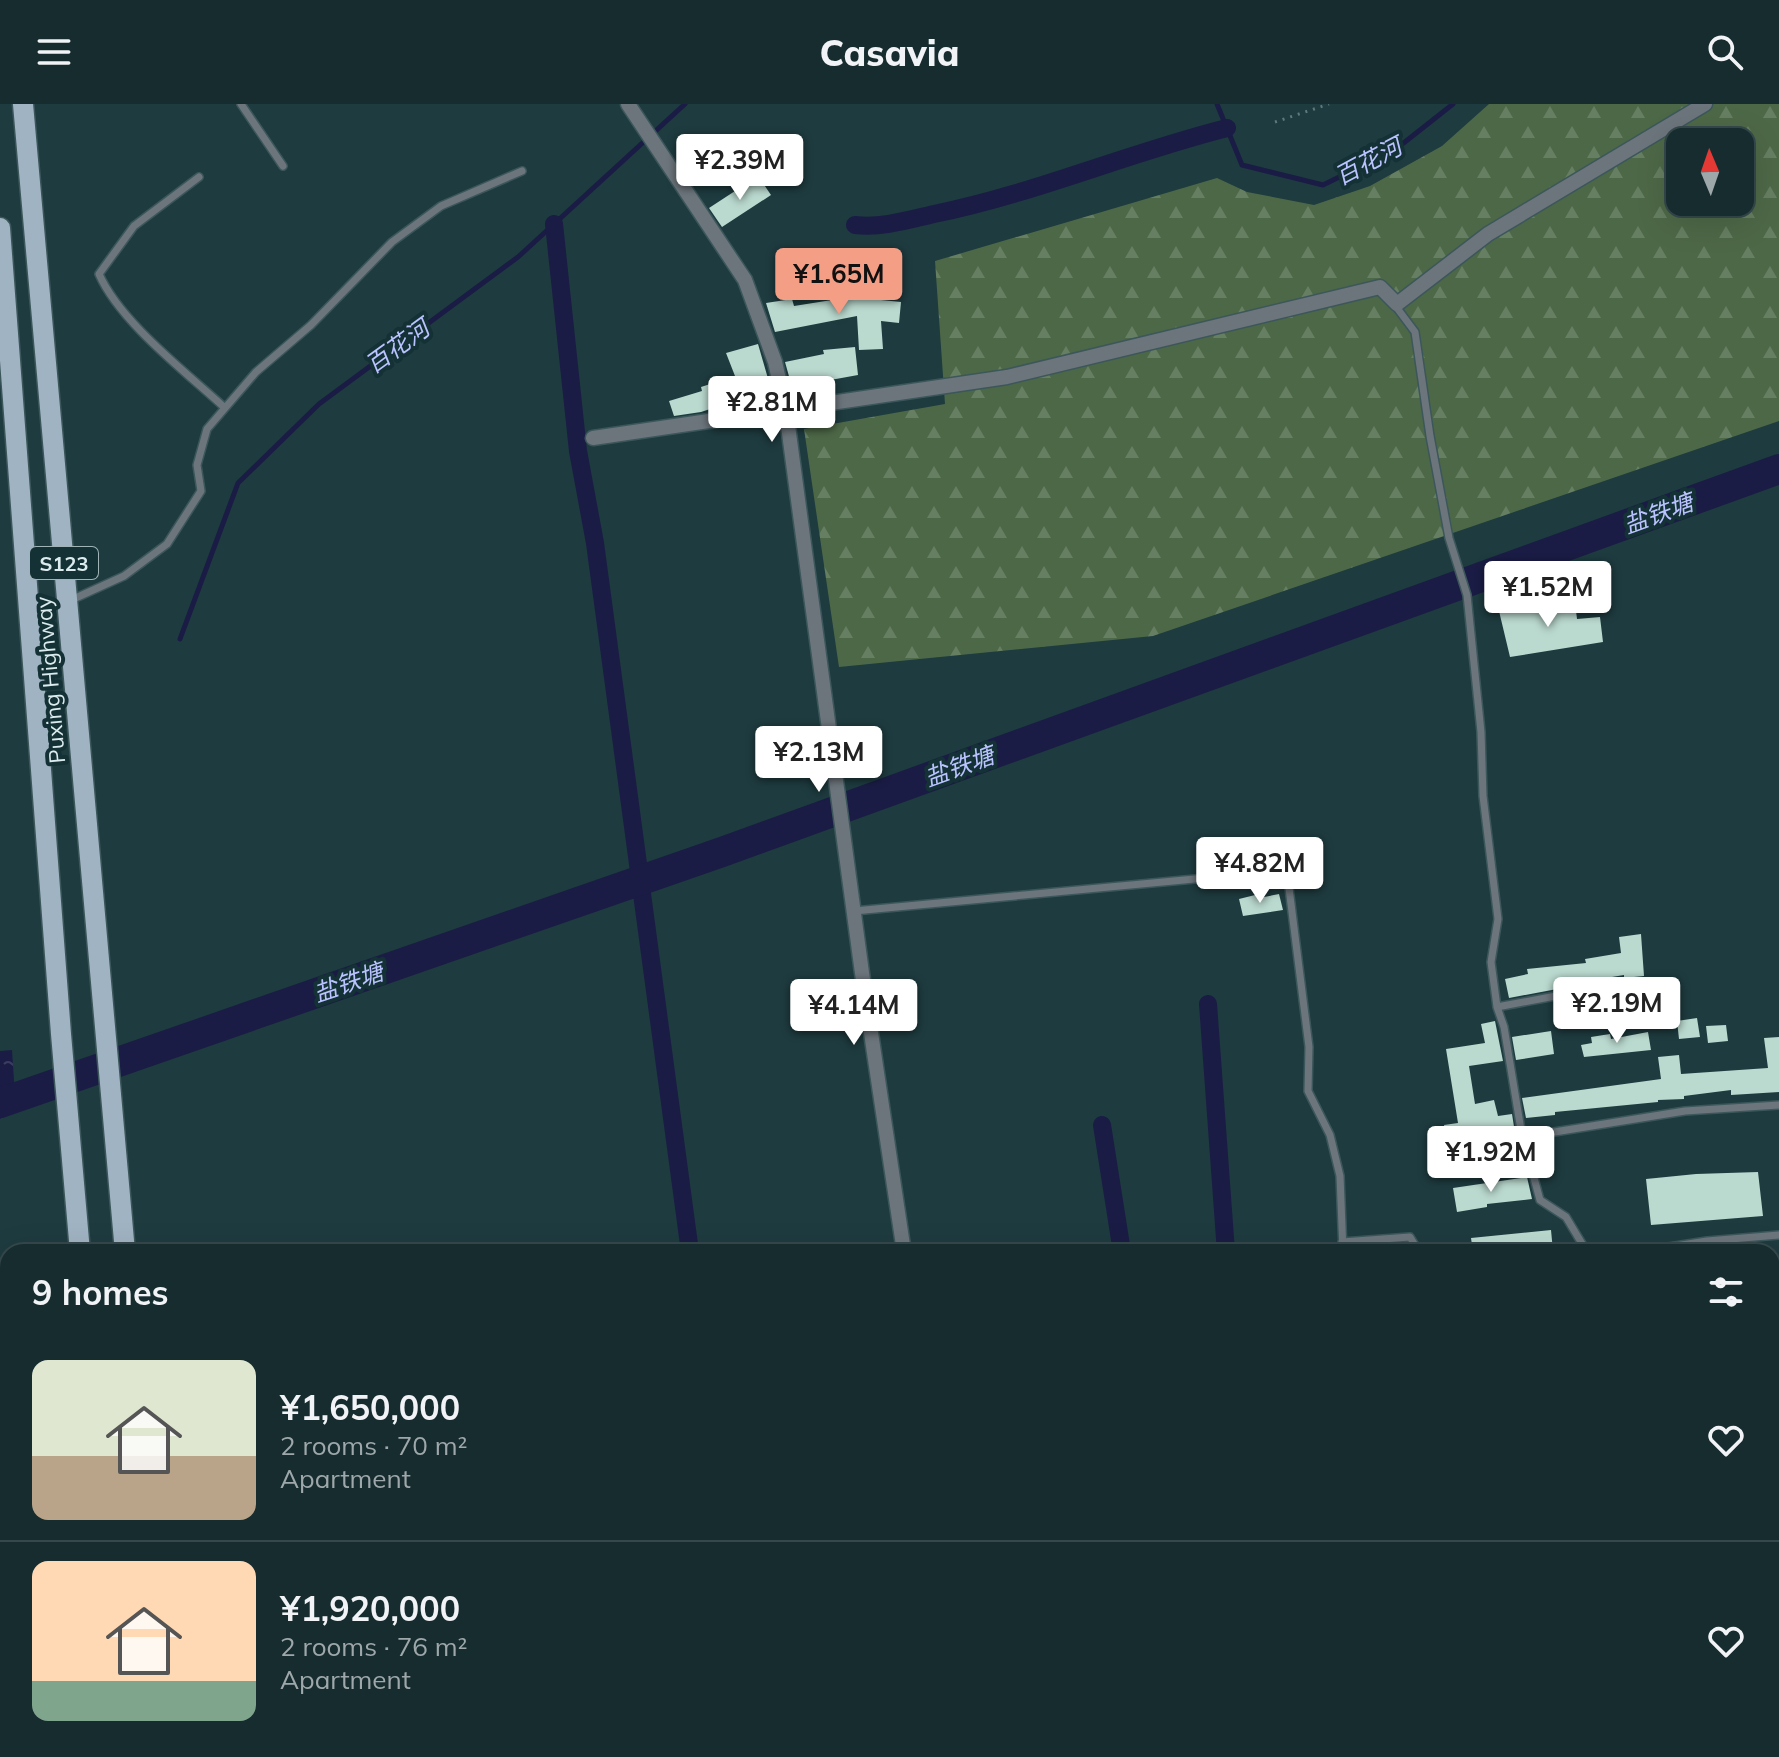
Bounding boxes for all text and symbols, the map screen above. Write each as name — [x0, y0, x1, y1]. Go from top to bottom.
icon: menu — [32, 30, 76, 74]
text: Casavia — [820, 30, 959, 75]
icon: search — [1703, 30, 1747, 74]
north arrow — [1666, 128, 1754, 216]
map controls — [1666, 128, 1754, 216]
water label: 百花河 — [1329, 129, 1410, 191]
pin: ¥2.39M — [675, 134, 805, 202]
text: ¥2.39M — [694, 143, 786, 176]
pin: ¥1.65M — [774, 248, 904, 316]
text: ¥1.65M — [793, 257, 885, 290]
water label: 百花河 — [359, 310, 438, 379]
pin: ¥2.81M — [707, 376, 837, 444]
text: ¥2.81M — [726, 385, 818, 418]
water label: 盐铁塘 — [1619, 485, 1701, 539]
road number: S123 — [30, 547, 98, 579]
pin: ¥1.52M — [1483, 561, 1613, 629]
text: ¥1.52M — [1502, 570, 1594, 603]
street label: Puxing Highway — [29, 595, 71, 765]
pin: ¥2.13M — [754, 726, 884, 794]
text: ¥2.13M — [773, 735, 865, 768]
water label: 盐铁塘 — [920, 738, 1002, 792]
pin: ¥4.82M — [1195, 837, 1325, 905]
text: ¥4.82M — [1214, 846, 1306, 879]
water label: 盐铁塘 — [309, 955, 391, 1008]
pin: ¥2.19M — [1552, 977, 1682, 1045]
pin: ¥4.14M — [789, 979, 919, 1047]
text: ¥2.19M — [1571, 986, 1663, 1019]
text: ¥4.14M — [808, 988, 900, 1021]
pin: ¥1.92M — [1426, 1126, 1556, 1194]
text: ¥1.92M — [1445, 1135, 1537, 1168]
icon: filters — [1704, 1270, 1748, 1314]
text: 9 homes — [32, 1271, 169, 1314]
text: ¥1,650,000 — [280, 1386, 460, 1429]
icon: home — [96, 1392, 192, 1488]
icon: heart — [1704, 1418, 1748, 1462]
text: 2 rooms · 70 m² — [280, 1429, 467, 1462]
text: Apartment — [280, 1462, 411, 1495]
text: ¥1,920,000 — [280, 1587, 460, 1630]
icon: home — [96, 1593, 192, 1689]
icon: heart — [1704, 1619, 1748, 1663]
text: 2 rooms · 76 m² — [280, 1630, 467, 1663]
text: Apartment — [280, 1663, 411, 1696]

